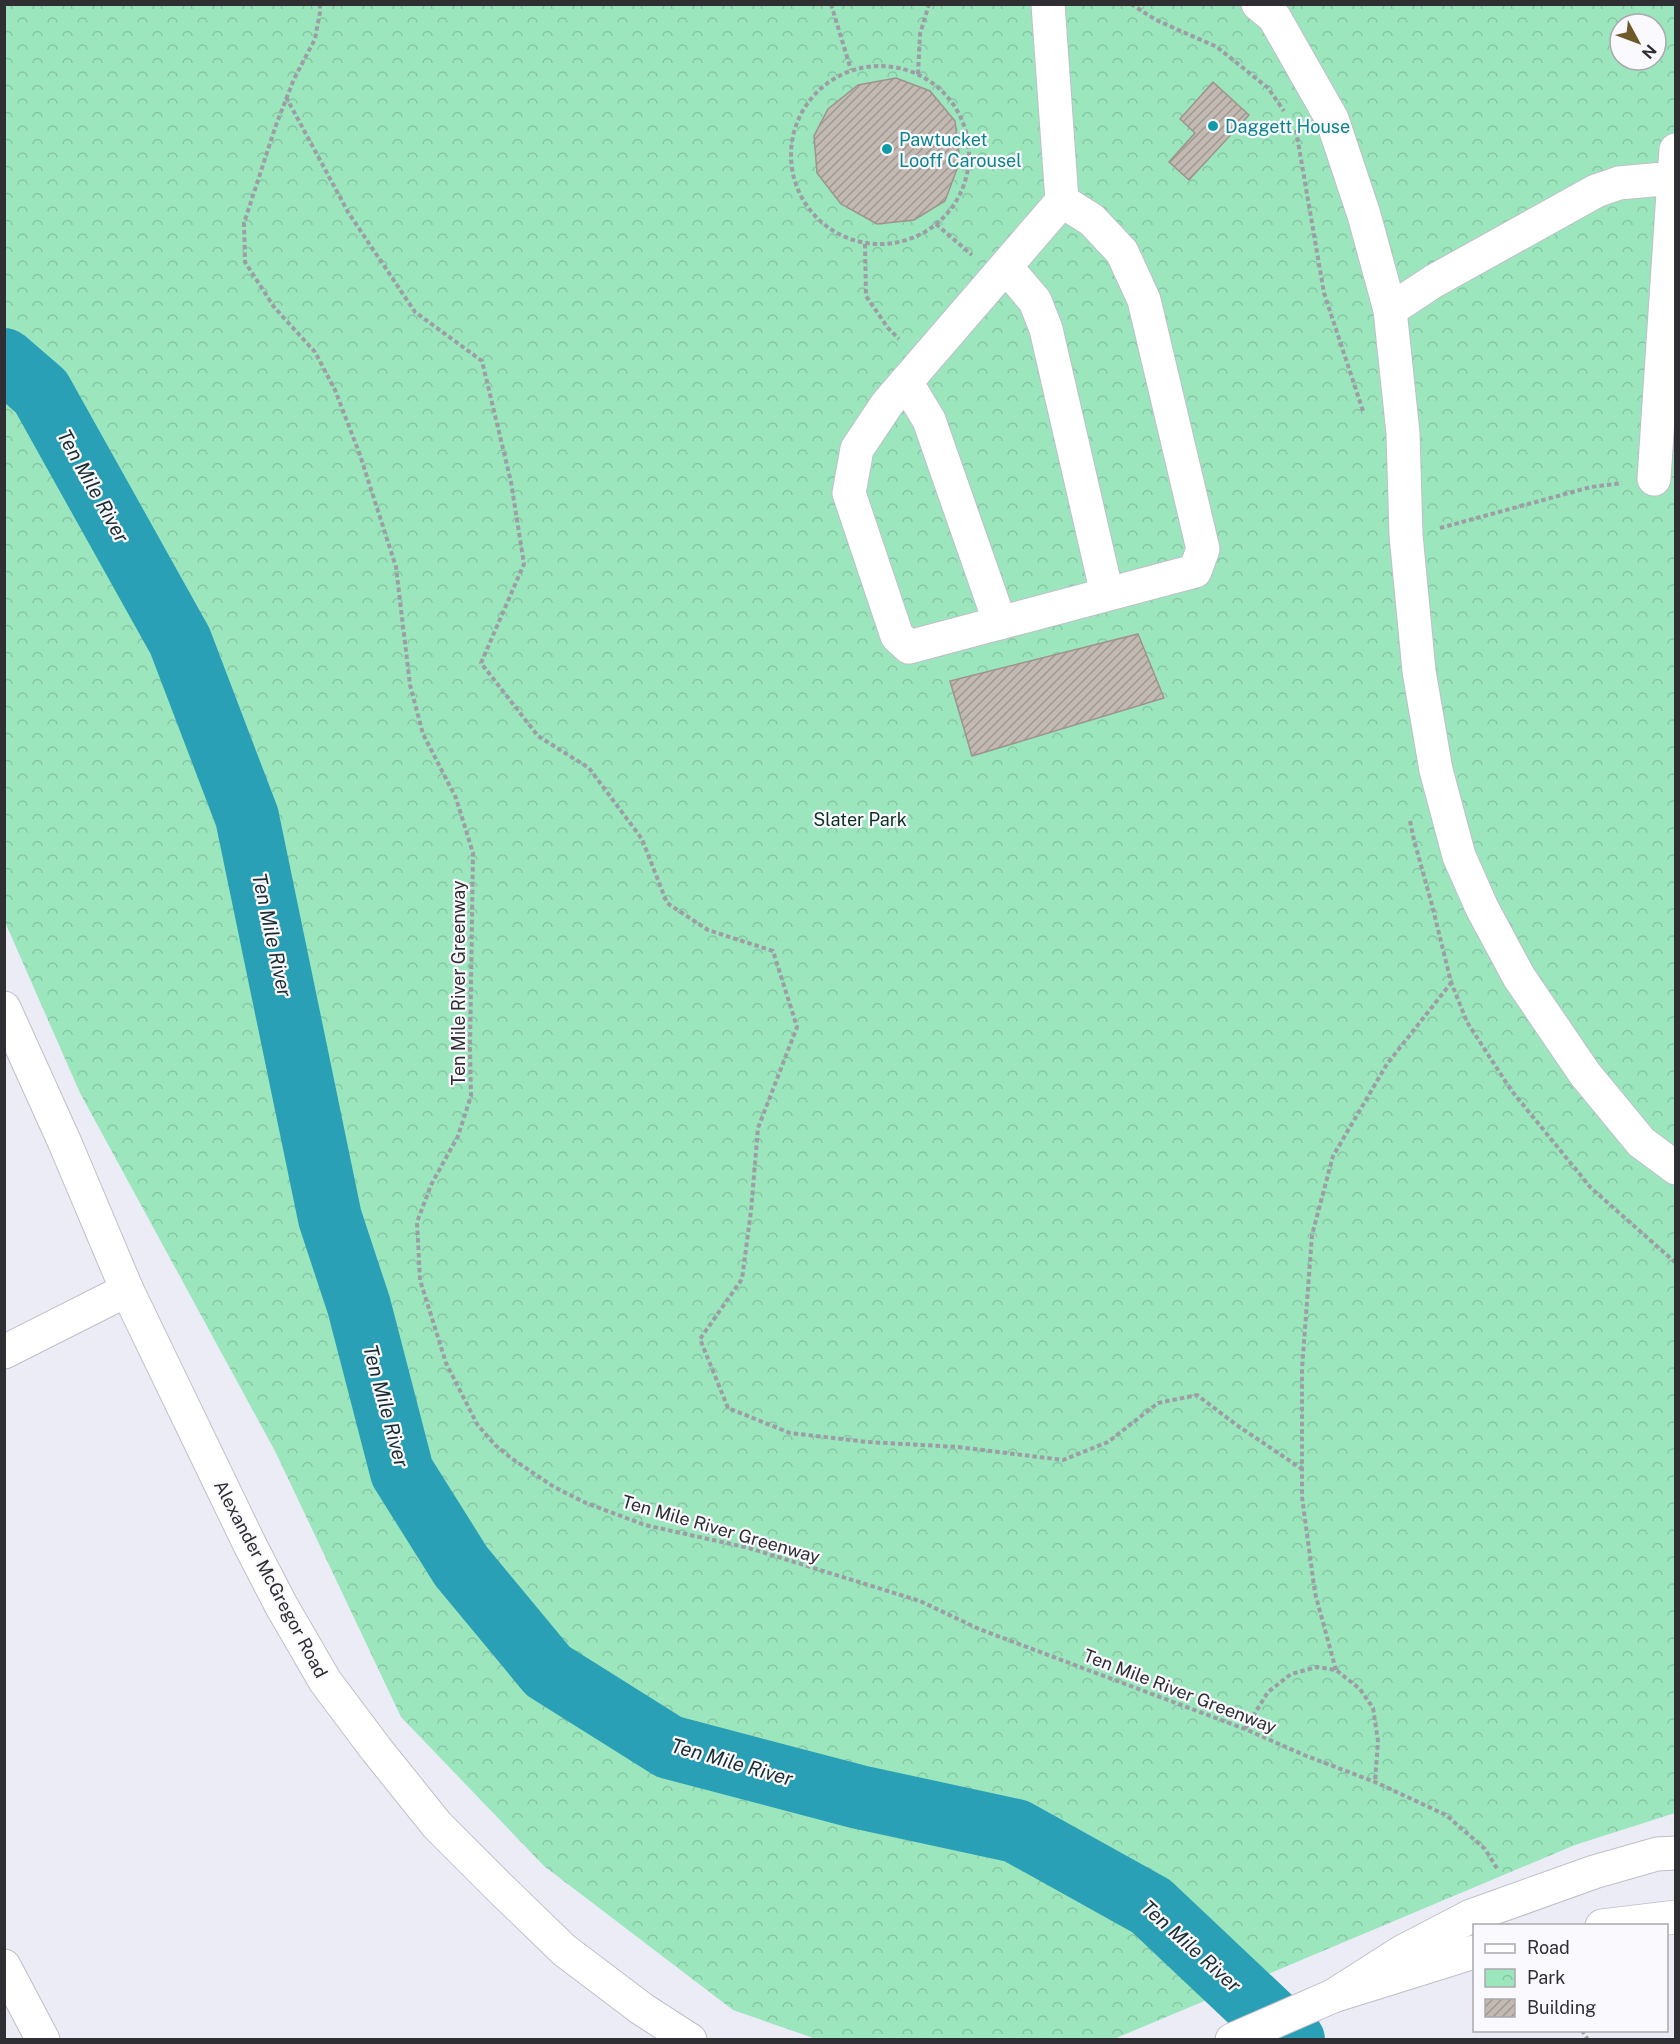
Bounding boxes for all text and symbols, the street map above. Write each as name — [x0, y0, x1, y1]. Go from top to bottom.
north arrow — [1608, 12, 1668, 72]
text: N — [1638, 41, 1660, 62]
place label: Daggett House — [1225, 116, 1350, 137]
marker: Daggett House — [1206, 119, 1220, 133]
place label: Pawtucket Looff Carousel — [899, 129, 1022, 171]
marker: Pawtucket Looff Carousel — [880, 142, 894, 156]
water label: Ten Mile River — [52, 425, 134, 547]
park label: Slater Park — [813, 809, 907, 830]
water label: Ten Mile River — [247, 871, 297, 999]
street label: Ten Mile River Greenway — [448, 880, 469, 1086]
water label: Ten Mile River — [358, 1342, 414, 1470]
street label: Alexander McGregor Road — [210, 1477, 332, 1681]
street label: Ten Mile River Greenway — [620, 1491, 823, 1567]
street label: Ten Mile River Greenway — [1081, 1644, 1280, 1738]
water label: Ten Mile River — [668, 1733, 796, 1791]
water label: Ten Mile River — [1136, 1895, 1246, 1997]
legend — [1473, 1924, 1668, 2032]
text: Road — [1527, 1937, 1570, 1958]
text: Park — [1527, 1967, 1565, 1988]
text: Building — [1527, 1997, 1596, 2018]

